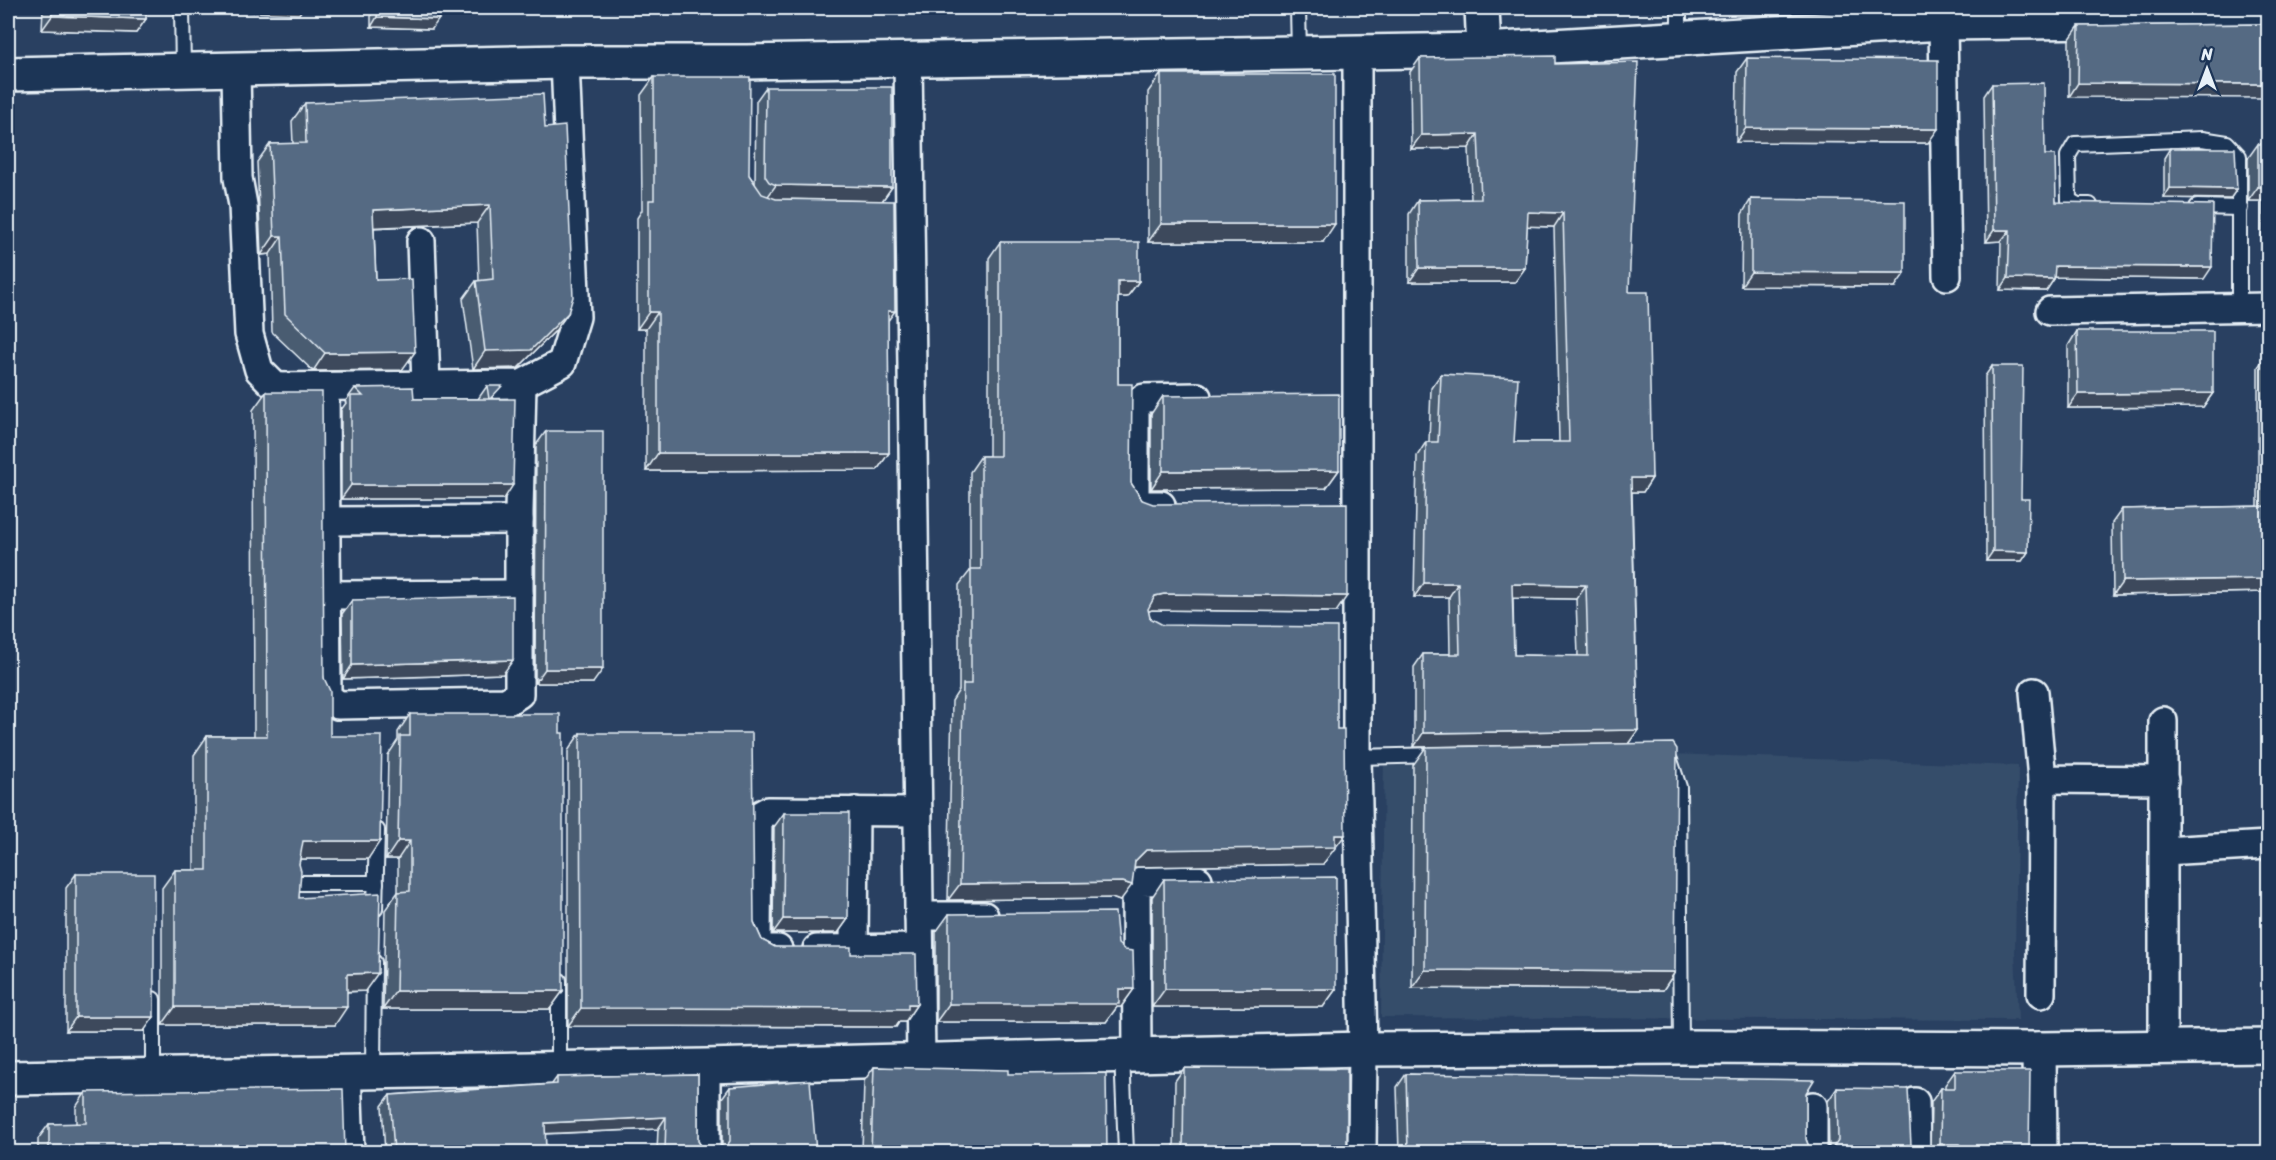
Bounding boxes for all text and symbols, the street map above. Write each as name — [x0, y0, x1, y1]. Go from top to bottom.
north arrow — [2177, 39, 2237, 99]
text: N — [2200, 40, 2213, 69]

